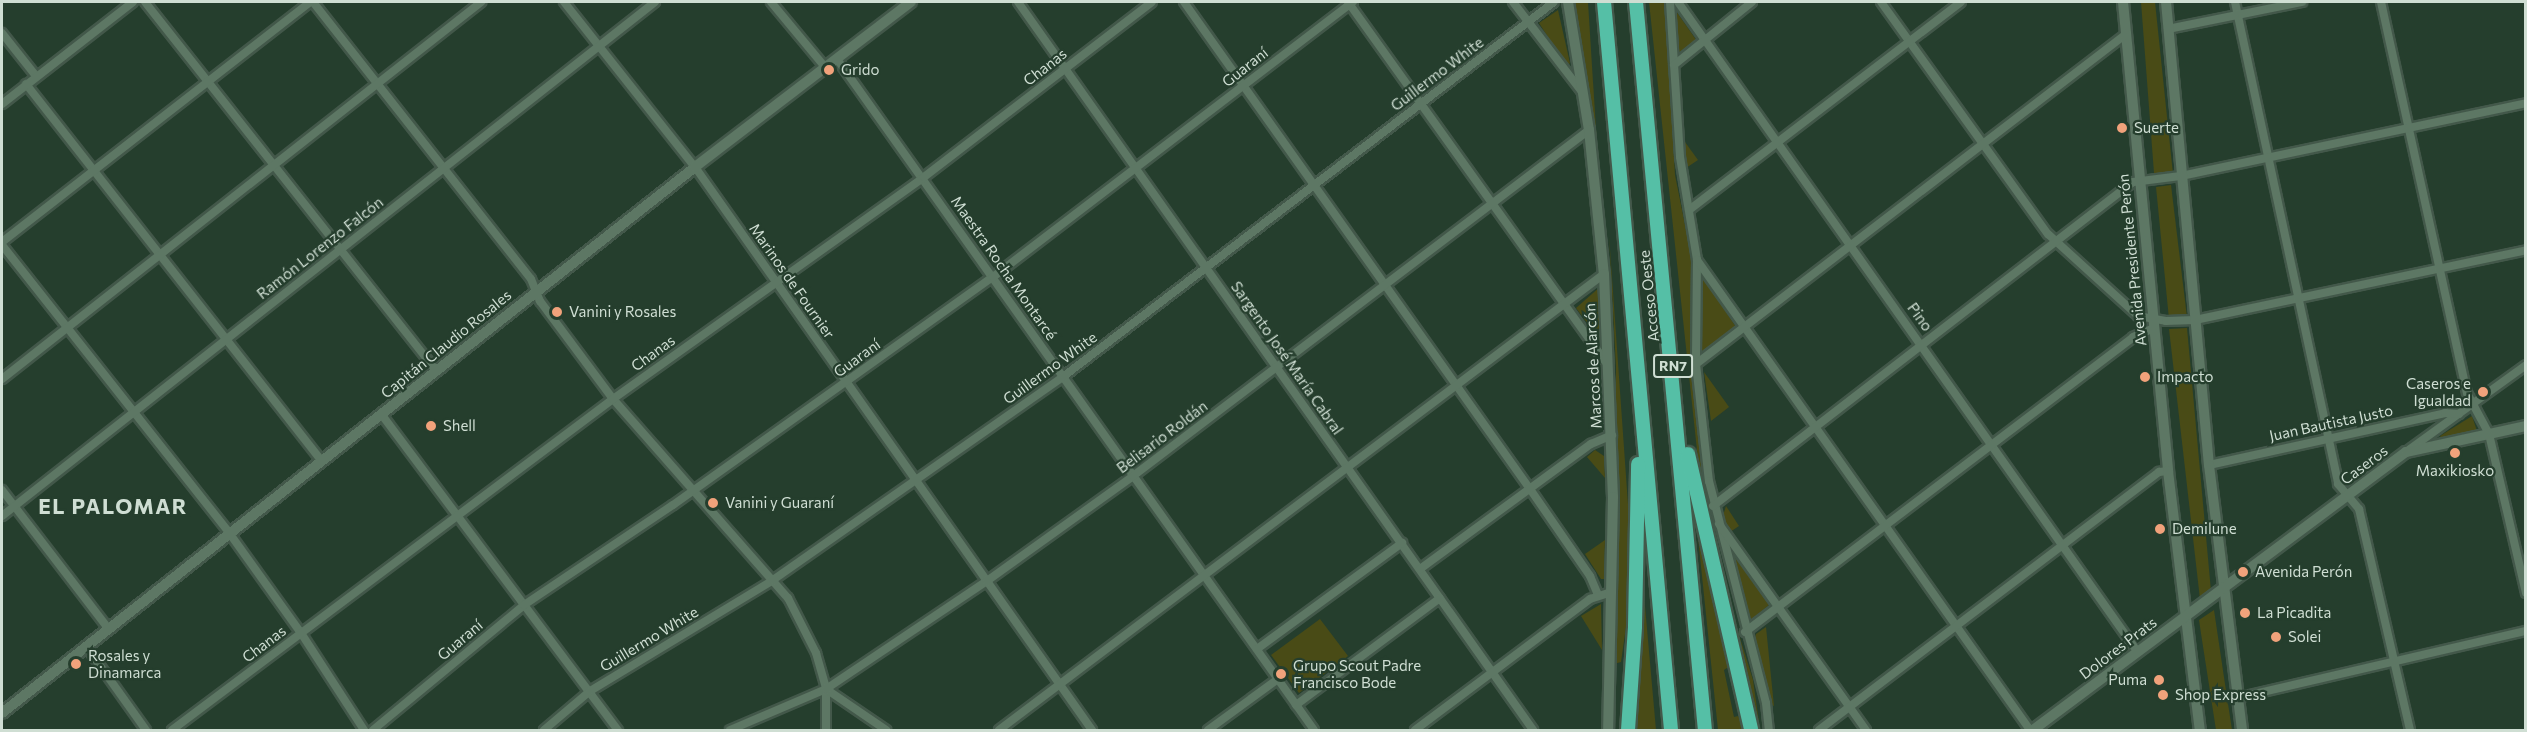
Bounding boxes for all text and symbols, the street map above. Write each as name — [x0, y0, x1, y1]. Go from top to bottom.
street label: Guillermo White — [1387, 33, 1487, 115]
street label: Guaraní — [1218, 43, 1272, 91]
street label: Chanas — [1020, 45, 1070, 89]
place label: Grido — [841, 61, 879, 79]
marker: Grido — [822, 63, 836, 77]
place label: Suerte — [2134, 119, 2179, 137]
marker: Suerte — [2115, 121, 2129, 135]
street label: Avenida Presidente Perón — [2114, 173, 2150, 347]
street label: Ramón Lorenzo Falcón — [253, 193, 387, 303]
street label: Maestra Rocha Montarcé — [947, 193, 1061, 343]
street label: Marinos de Fournier — [746, 220, 838, 342]
street label: Acceso Oeste — [1635, 249, 1663, 343]
street label: Sargento José María Cabral — [1227, 278, 1347, 438]
street label: Capitán Claudio Rosales — [377, 286, 515, 402]
street label: Pino — [1904, 299, 1936, 335]
place label: Vanini y Rosales — [569, 303, 676, 321]
street label: Marcos de Alarcón — [1581, 303, 1605, 429]
marker: Vanini y Rosales — [550, 305, 564, 319]
street label: Guillermo White — [1000, 328, 1100, 408]
street label: Chanas — [627, 331, 679, 375]
street label: Guaraní — [830, 335, 884, 381]
road number: RN7 — [1652, 355, 1694, 377]
place label: Impacto — [2157, 368, 2213, 386]
marker: Impacto — [2138, 370, 2152, 384]
place label: Caseros e Igualdad — [2406, 374, 2471, 409]
marker: Caseros e Igualdad — [2476, 385, 2490, 399]
street label: Belisario Roldán — [1113, 397, 1211, 477]
street label: Juan Bautista Justo — [2267, 401, 2395, 445]
place label: Shell — [443, 417, 476, 435]
marker: Shell — [424, 419, 438, 433]
street label: Caseros — [2337, 441, 2391, 489]
marker: Maxikiosko — [2448, 446, 2462, 460]
place label: Maxikiosko — [2416, 462, 2494, 480]
district label: EL PALOMAR — [38, 493, 188, 519]
place label: Vanini y Guaraní — [725, 494, 834, 512]
marker: Vanini y Guaraní — [706, 496, 720, 510]
place label: Demilune — [2172, 520, 2237, 538]
marker: Demilune — [2153, 522, 2167, 536]
place label: Avenida Perón — [2255, 563, 2352, 581]
marker: Avenida Perón — [2236, 565, 2250, 579]
street label: Guillermo White — [597, 603, 701, 675]
place label: La Picadita — [2257, 604, 2331, 622]
marker: La Picadita — [2238, 606, 2252, 620]
street label: Dolores Prats — [2076, 613, 2160, 683]
street label: Guaraní — [434, 616, 486, 664]
street label: Chanas — [239, 622, 289, 666]
place label: Solei — [2288, 628, 2321, 646]
marker: Solei — [2269, 630, 2283, 644]
place label: Rosales y Dinamarca — [88, 646, 161, 681]
place label: Grupo Scout Padre Francisco Bode — [1293, 656, 1421, 691]
marker: Rosales y Dinamarca — [69, 657, 83, 671]
marker: Grupo Scout Padre Francisco Bode — [1274, 667, 1288, 681]
place label: Puma — [2108, 671, 2147, 689]
marker: Puma — [2152, 673, 2166, 687]
place label: Shop Express — [2175, 686, 2266, 704]
marker: Shop Express — [2156, 688, 2170, 702]

